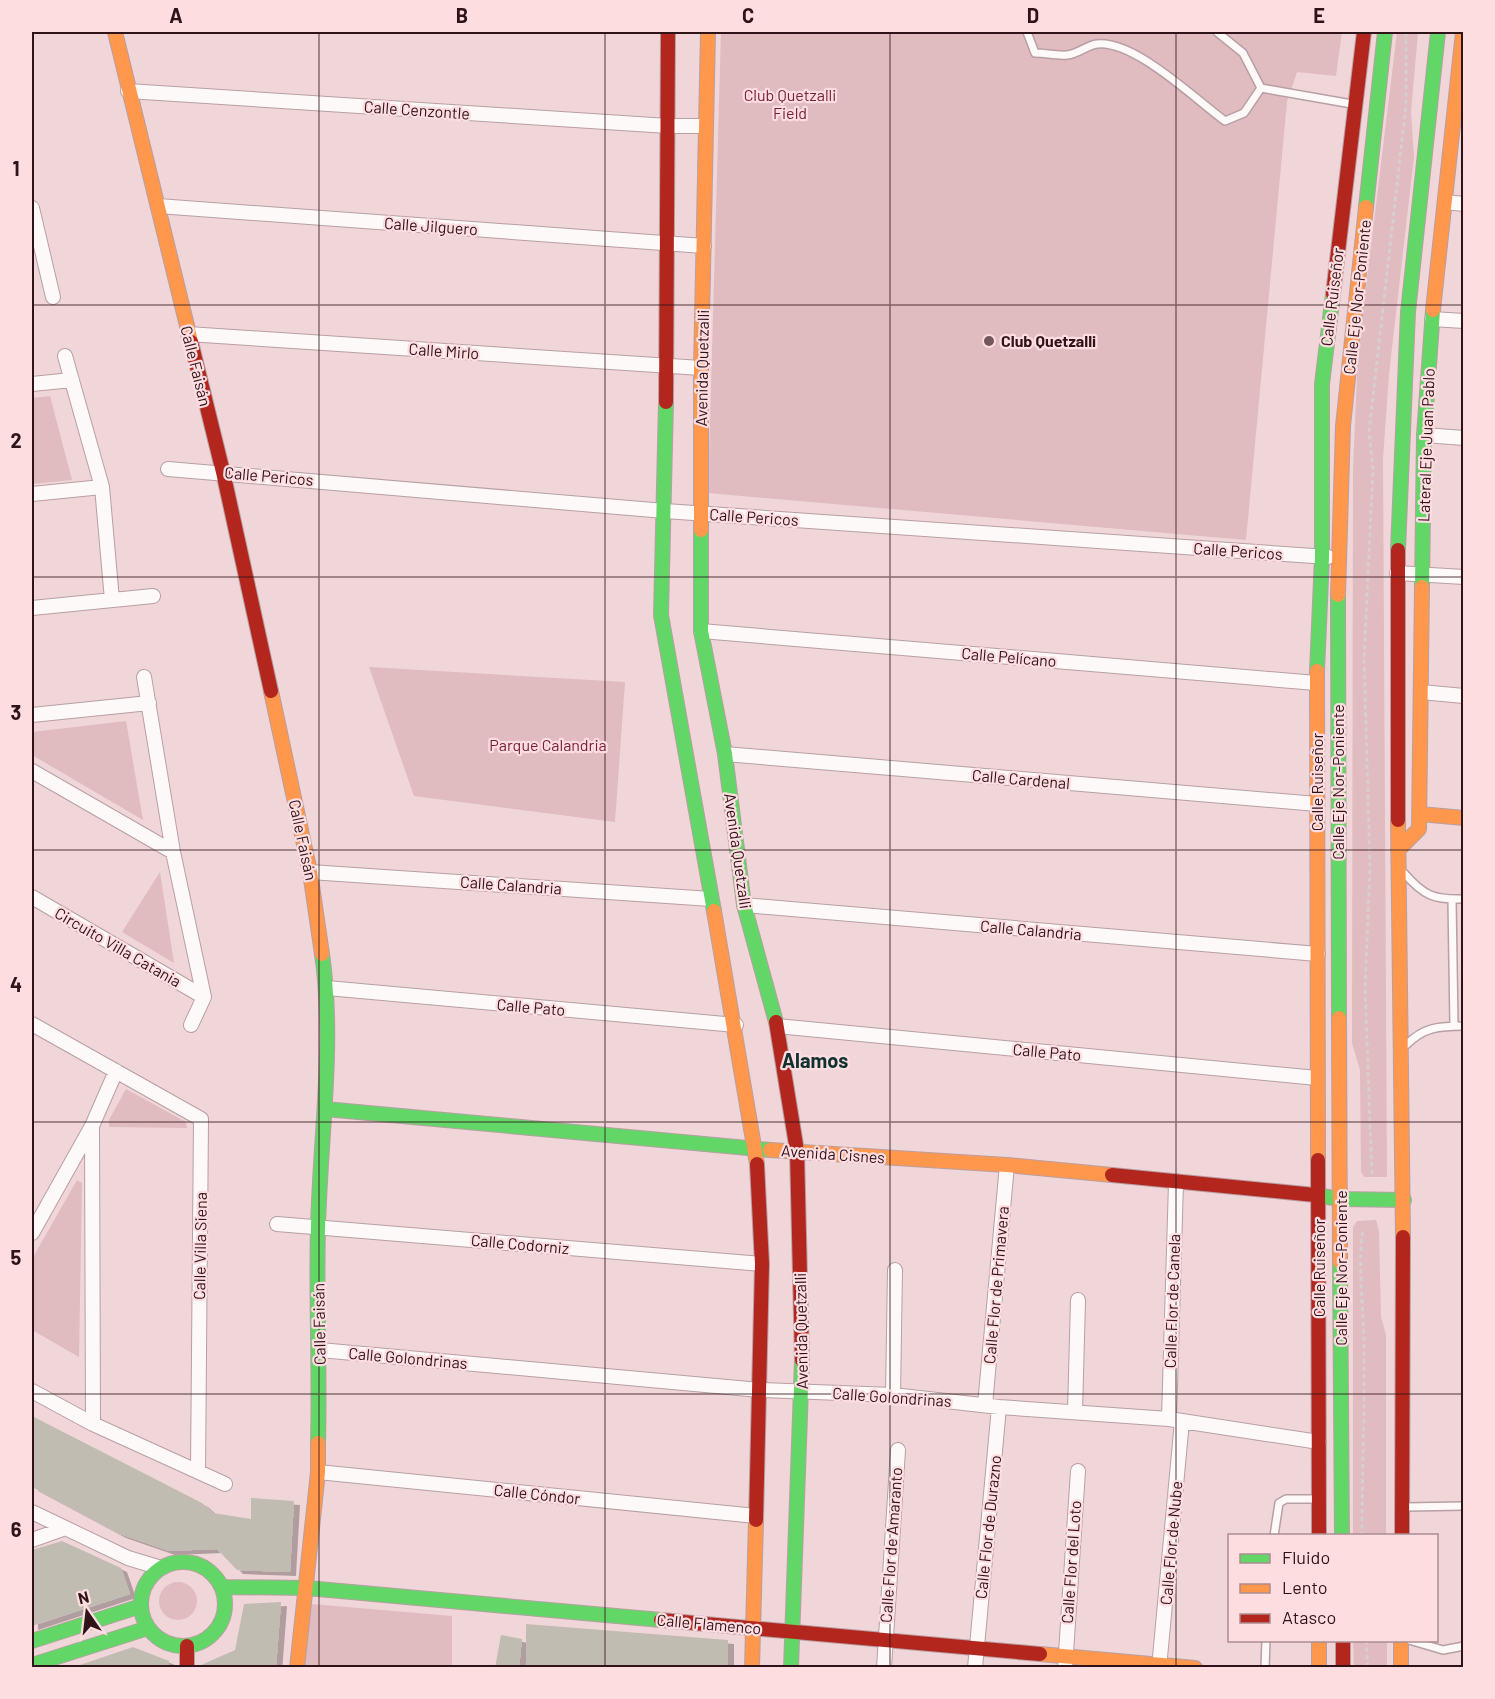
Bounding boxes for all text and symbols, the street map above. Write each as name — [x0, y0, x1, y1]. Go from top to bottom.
text: A — [169, 3, 183, 27]
text: B — [456, 3, 468, 27]
text: C — [742, 3, 754, 27]
text: D — [1027, 3, 1039, 27]
text: E — [1313, 3, 1325, 27]
park label: Club Quetzalli Field — [744, 85, 836, 122]
street label: Calle Cenzontle — [363, 96, 471, 123]
text: 1 — [12, 156, 20, 180]
street label: Calle Jilguero — [383, 213, 479, 238]
street label: Calle Eje Nor-Poniente — [1339, 219, 1374, 375]
street label: Calle Ruiseñor — [1316, 247, 1347, 347]
street label: Avenida Quetzalli — [691, 309, 712, 427]
street label: Calle Faisán — [177, 324, 216, 408]
place label: Club Quetzalli — [1001, 331, 1096, 350]
marker: Club Quetzalli — [982, 334, 996, 348]
street label: Calle Mirlo — [408, 339, 480, 362]
street label: Lateral Eje Juan Pablo — [1413, 368, 1438, 522]
text: 2 — [10, 428, 22, 452]
street label: Calle Pericos — [224, 462, 314, 489]
street label: Calle Pericos — [709, 504, 799, 529]
street label: Calle Pericos — [1193, 538, 1283, 563]
street label: Calle Pelícano — [961, 643, 1057, 670]
text: 3 — [11, 700, 21, 724]
street label: Calle Eje Nor-Poniente — [1328, 704, 1347, 860]
street label: Calle Ruiseñor — [1307, 732, 1326, 831]
park label: Parque Calandria — [489, 735, 607, 754]
street label: Calle Cardenal — [971, 765, 1071, 792]
street label: Avenida Quetzalli — [721, 792, 756, 910]
street label: Calle Faisán — [286, 798, 321, 882]
street label: Calle Calandria — [460, 871, 562, 898]
street label: Circuito Villa Catania — [52, 903, 185, 991]
street label: Calle Calandria — [979, 916, 1083, 943]
text: 4 — [10, 972, 22, 996]
street label: Calle Pato — [496, 994, 566, 1019]
street label: Calle Pato — [1012, 1039, 1082, 1064]
district label: Alamos — [782, 1048, 848, 1072]
street label: Avenida Cisnes — [780, 1140, 886, 1167]
street label: Calle Eje Nor-Poniente — [1331, 1190, 1350, 1346]
street label: Calle Villa Siena — [189, 1192, 210, 1300]
street label: Calle Flor de Primavera — [979, 1205, 1012, 1365]
street label: Calle Ruiseñor — [1309, 1218, 1328, 1317]
street label: Calle Codorniz — [470, 1230, 570, 1257]
street label: Calle Flor de Canela — [1160, 1233, 1183, 1369]
text: 5 — [11, 1245, 22, 1269]
street label: Avenida Quetzalli — [790, 1272, 811, 1390]
street label: Calle Faisán — [308, 1283, 329, 1365]
street label: Calle Golondrinas — [348, 1343, 468, 1372]
street label: Calle Golondrinas — [832, 1383, 952, 1410]
street label: Calle Flor de Durazno — [971, 1454, 1004, 1600]
street label: Calle Flor de Amaranto — [876, 1467, 905, 1623]
street label: Calle Cóndor — [493, 1480, 581, 1508]
street label: Calle Flor de Nube — [1156, 1480, 1185, 1606]
street label: Calle Flor del Loto — [1057, 1500, 1084, 1624]
text: 6 — [11, 1517, 22, 1541]
legend — [1228, 1534, 1438, 1642]
text: Fluido — [1282, 1546, 1330, 1568]
text: Lento — [1282, 1576, 1328, 1598]
north arrow — [57, 1582, 117, 1642]
text: N — [76, 1586, 91, 1607]
text: Atasco — [1282, 1606, 1336, 1628]
street label: Calle Flamenco — [656, 1609, 762, 1638]

